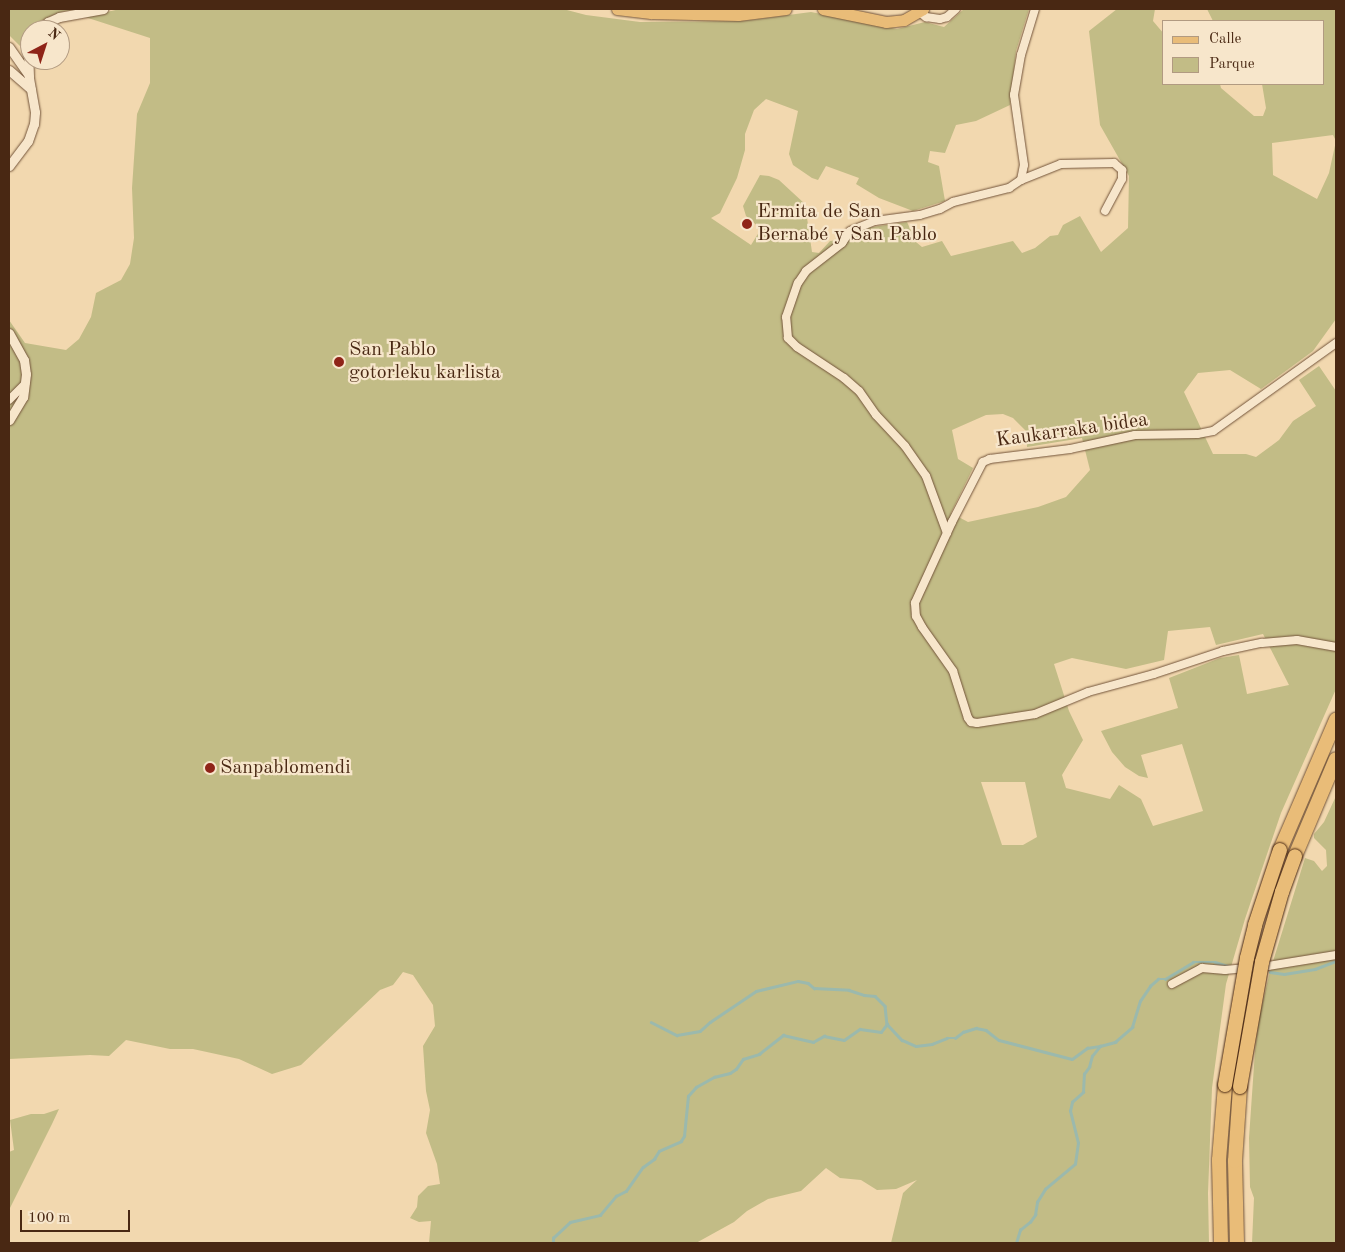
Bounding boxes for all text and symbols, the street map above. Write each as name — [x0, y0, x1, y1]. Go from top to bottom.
north arrow — [20, 20, 70, 70]
legend — [1162, 20, 1325, 85]
text: N — [45, 25, 63, 43]
text: Calle — [1209, 32, 1241, 47]
text: Parque — [1209, 57, 1255, 72]
place label: Ermita de San Bernabé y San Pablo — [757, 200, 937, 247]
marker: Ermita de San Bernabé y San Pablo — [741, 218, 753, 230]
place label: San Pablo gotorleku karlista — [349, 339, 501, 386]
marker: San Pablo gotorleku karlista — [333, 356, 345, 368]
street label: Kaukarraka bidea — [994, 408, 1150, 454]
place label: Sanpablomendi — [220, 756, 351, 780]
marker: Sanpablomendi — [204, 762, 216, 774]
scale bar — [22, 1200, 132, 1232]
text: 100 m — [28, 1211, 70, 1226]

